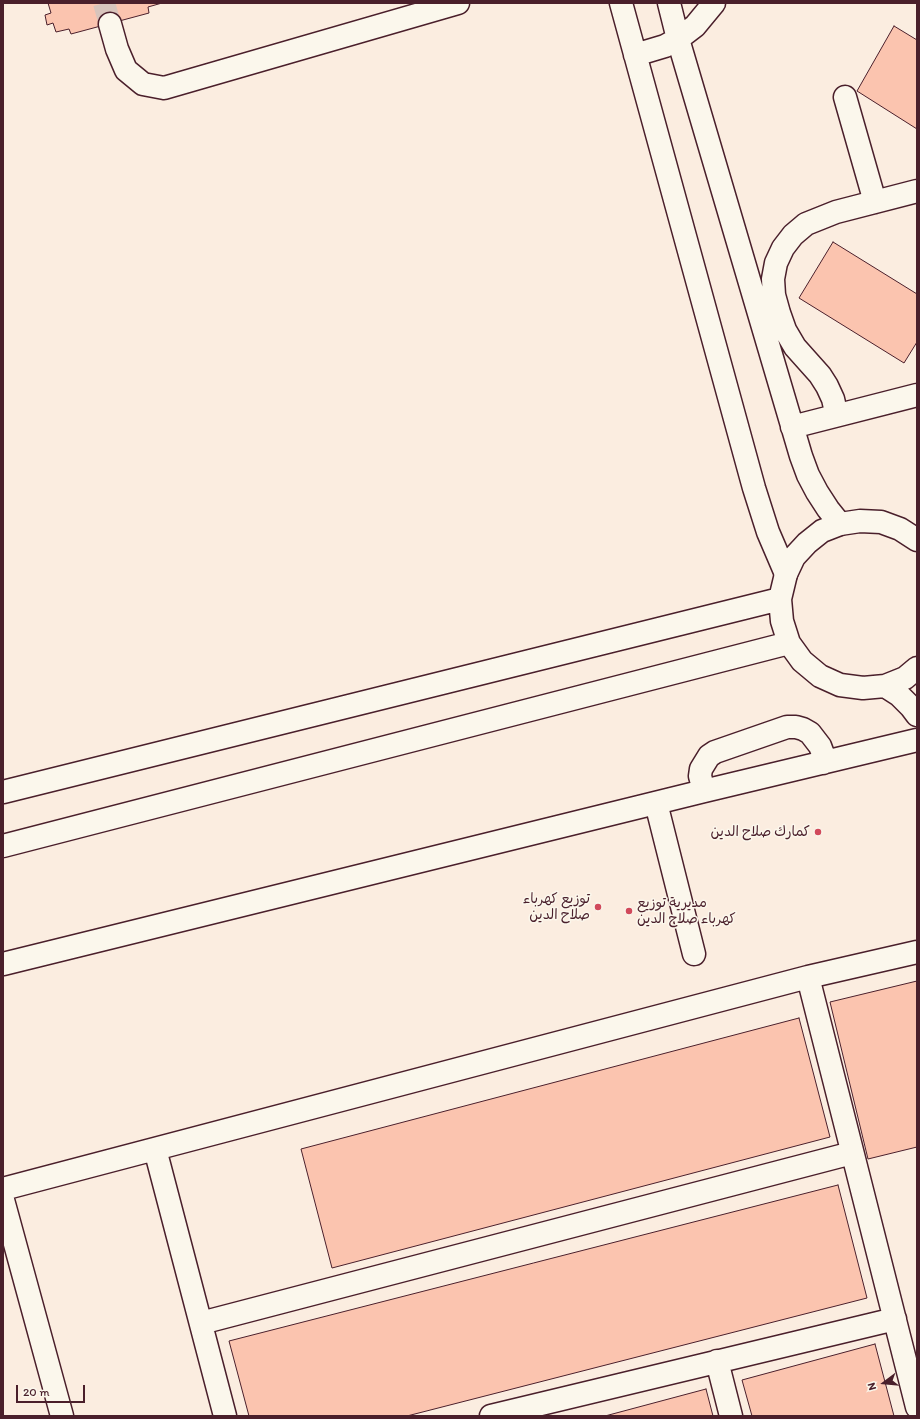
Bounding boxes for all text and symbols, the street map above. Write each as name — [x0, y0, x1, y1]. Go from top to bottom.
place label: كمارك صلاح الدين — [711, 824, 810, 840]
marker: كمارك صلاح الدين — [813, 827, 823, 837]
place label: توزيع كهرباء صلاح الدين — [523, 891, 590, 924]
place label: مديرية توزيع كهرباء صلاح الدين — [637, 895, 736, 928]
marker: توزيع كهرباء صلاح الدين — [593, 902, 603, 912]
marker: مديرية توزيع كهرباء صلاح الدين — [624, 906, 634, 916]
north arrow — [864, 1363, 904, 1403]
scale bar — [18, 1377, 87, 1403]
text: N — [865, 1381, 879, 1392]
text: 20 m — [23, 1385, 50, 1399]

